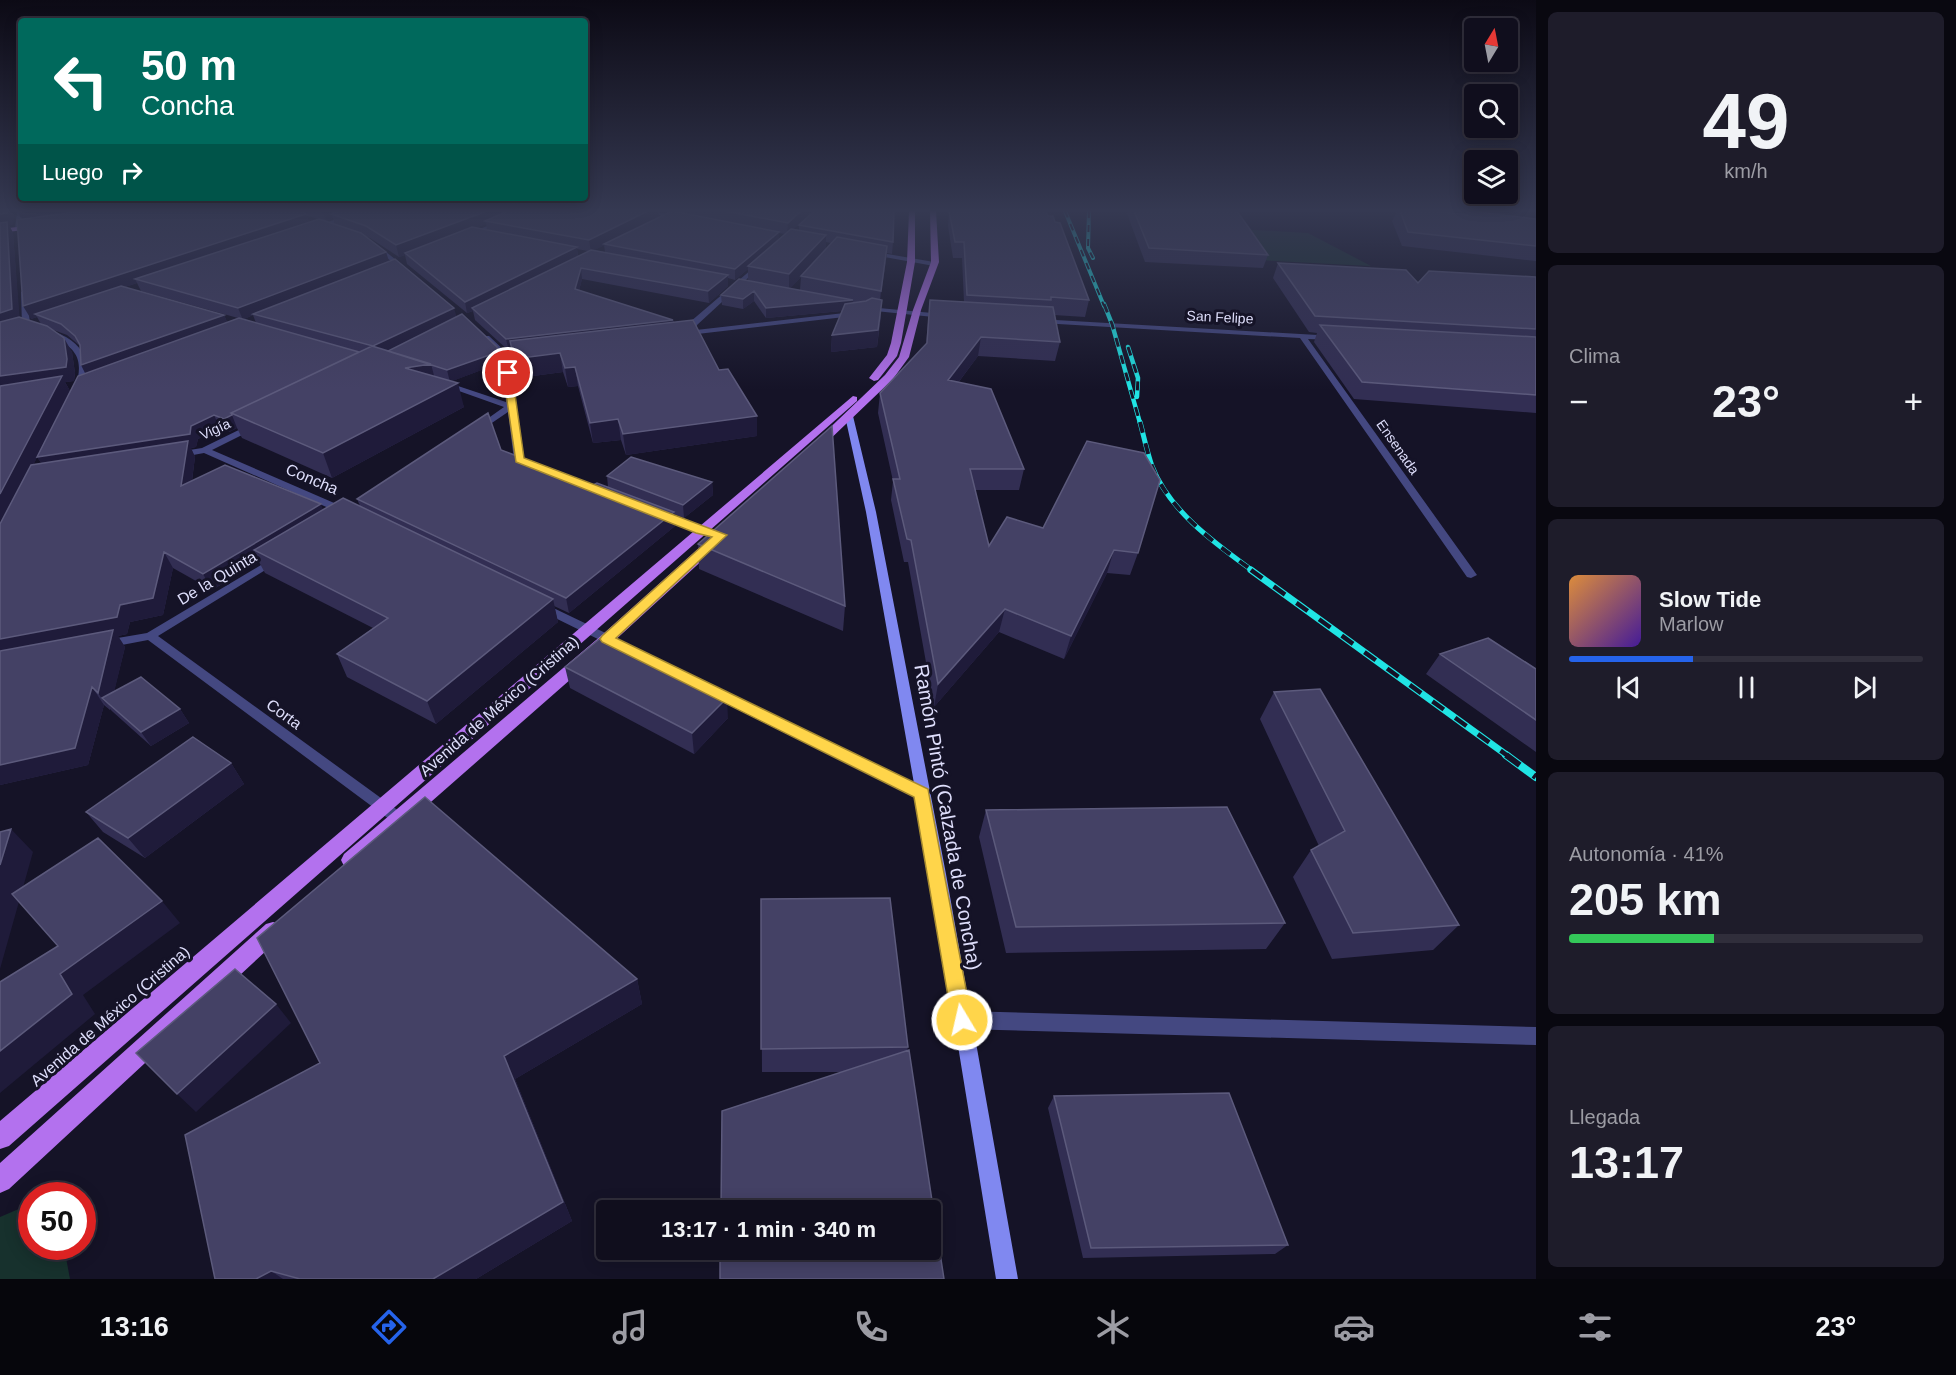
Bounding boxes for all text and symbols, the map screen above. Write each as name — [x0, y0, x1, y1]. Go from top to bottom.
north arrow — [1464, 18, 1518, 72]
map controls — [1464, 18, 1518, 204]
icon: left — [42, 42, 120, 120]
text: 50 m — [141, 42, 237, 89]
text: 49 — [1703, 77, 1789, 165]
button: search — [1464, 84, 1518, 138]
text: Concha — [141, 91, 234, 121]
button: layers — [1464, 150, 1518, 204]
icon: right — [115, 156, 148, 189]
text: Luego — [42, 160, 103, 185]
text: km/h — [1724, 160, 1768, 182]
street label: San Felipe — [1186, 307, 1254, 327]
text: Clima — [1569, 345, 1620, 367]
pin — [482, 347, 533, 398]
icon: arrive — [491, 356, 524, 389]
text: 23° — [1712, 376, 1780, 427]
text: − — [1569, 383, 1588, 420]
text: + — [1904, 383, 1923, 420]
street label: Vigía — [197, 415, 233, 443]
street label: Ensenada — [1373, 417, 1423, 478]
street label: Concha — [283, 460, 341, 498]
street label: De la Quinta — [175, 548, 260, 608]
text: Slow Tide — [1659, 587, 1761, 612]
text: Marlow — [1659, 613, 1723, 635]
street label: Avenida de México (Cristina) — [416, 633, 582, 779]
street label: Ramón Pintó (Calzada de Concha) — [910, 662, 986, 972]
icon: previous — [1612, 671, 1645, 704]
icon: pause — [1730, 671, 1763, 704]
icon: next — [1848, 671, 1881, 704]
street label: Corta — [263, 696, 305, 732]
text: Autonomía · 41% — [1569, 843, 1724, 865]
text: 205 km — [1569, 874, 1722, 925]
street label: Avenida de México (Cristina) — [27, 943, 193, 1089]
position arrow — [930, 988, 994, 1052]
text: Llegada — [1569, 1106, 1640, 1128]
text: 13:17 — [1569, 1137, 1684, 1188]
speed limit sign: 50 — [18, 1182, 96, 1260]
text: 13:17 · 1 min · 340 m — [661, 1217, 876, 1242]
icon: directions — [368, 1306, 410, 1348]
icon: music — [609, 1306, 651, 1348]
icon: phone — [850, 1306, 892, 1348]
icon: climate — [1092, 1306, 1134, 1348]
icon: car — [1333, 1306, 1375, 1348]
icon: filters — [1574, 1306, 1616, 1348]
text: 13:16 — [100, 1312, 169, 1342]
text: 23° — [1815, 1312, 1856, 1342]

